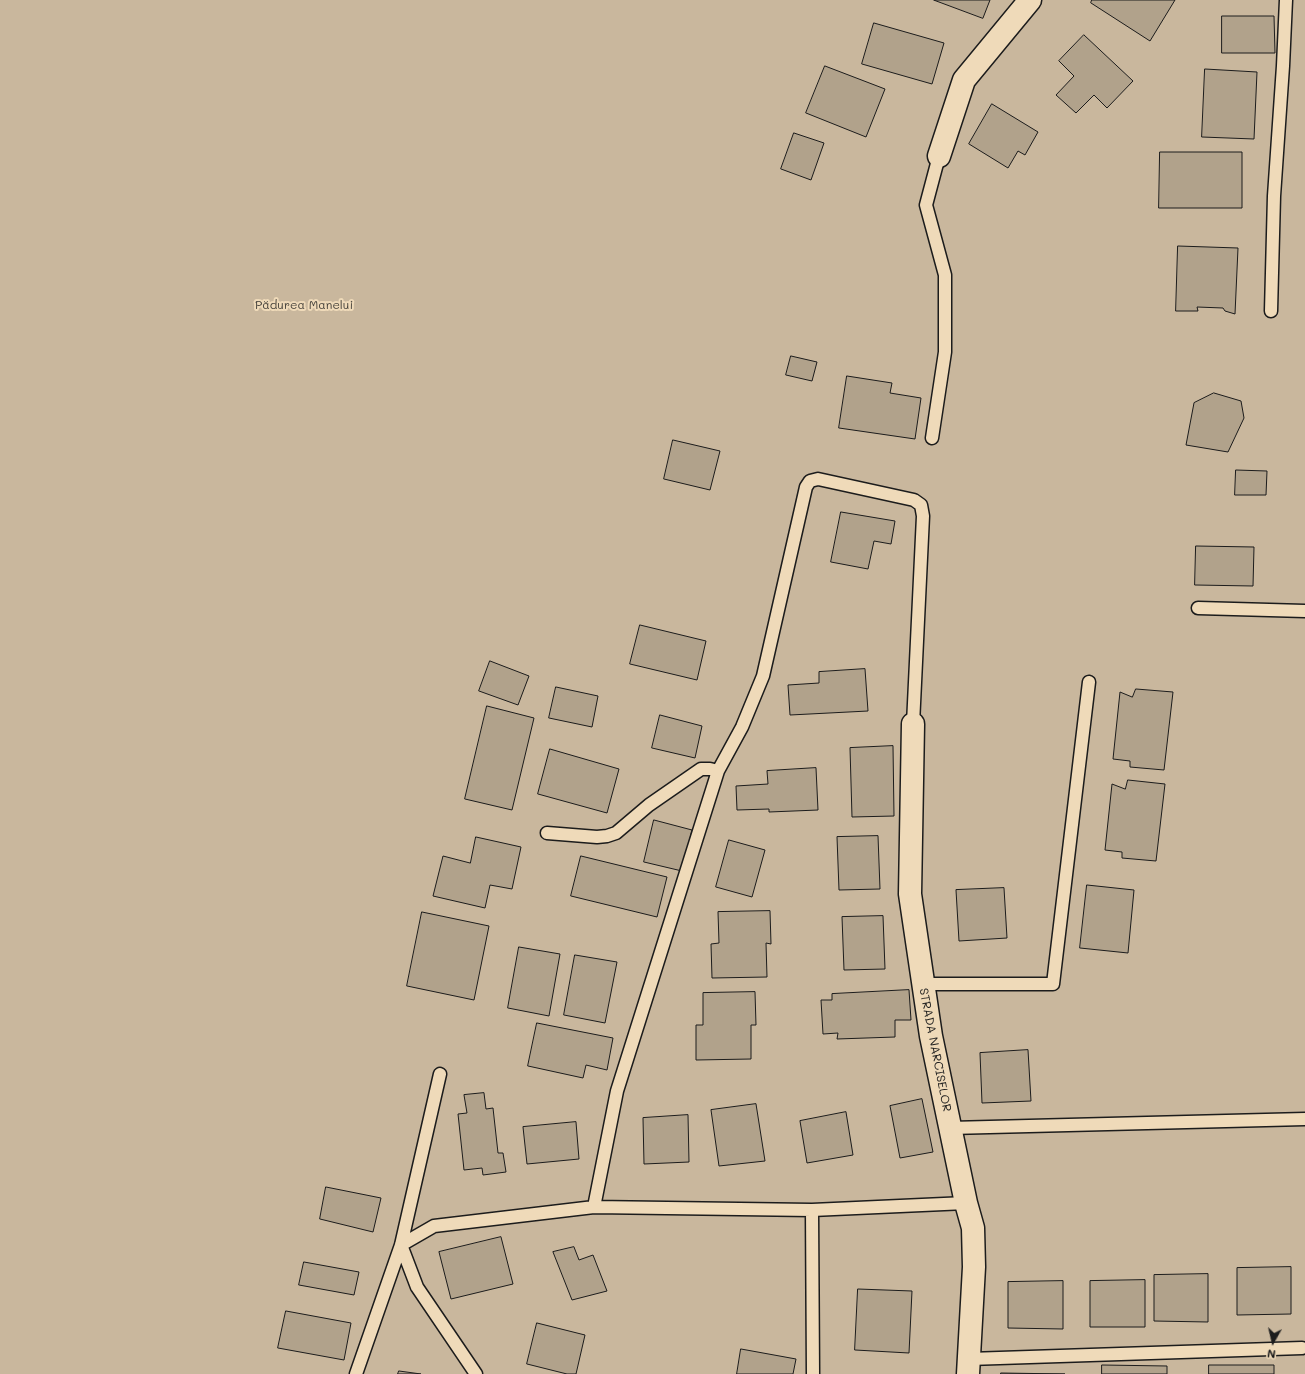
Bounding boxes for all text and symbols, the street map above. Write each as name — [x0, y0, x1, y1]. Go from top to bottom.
park label: Pădurea Manelui — [255, 298, 353, 312]
street label: STRADA NARCISELOR — [916, 987, 954, 1113]
north arrow — [1253, 1322, 1293, 1362]
text: N — [1266, 1346, 1276, 1362]

